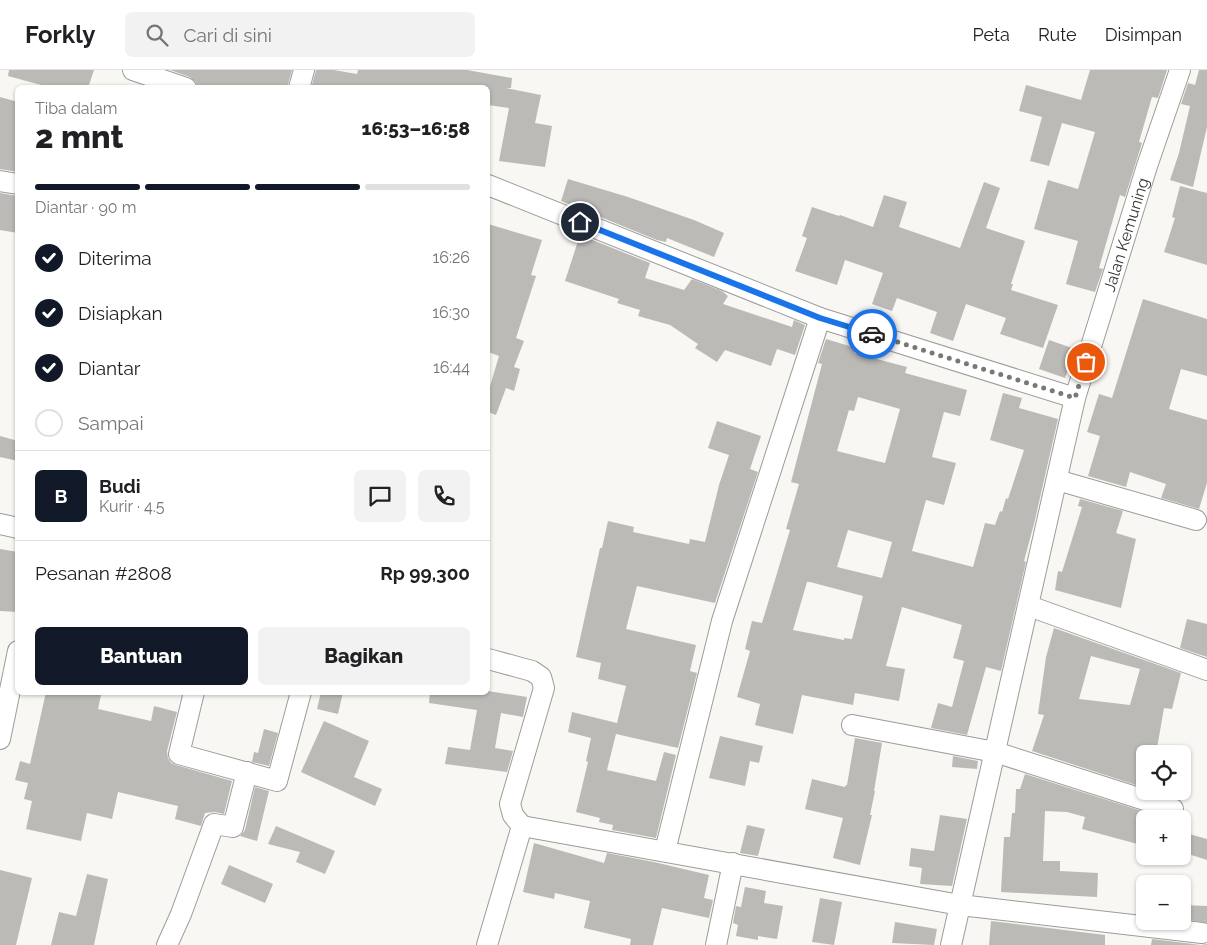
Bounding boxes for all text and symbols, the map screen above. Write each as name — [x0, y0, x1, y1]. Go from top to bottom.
search box — [125, 12, 475, 57]
text: Forkly — [25, 20, 95, 49]
icon: search — [143, 21, 171, 49]
text: Cari di sini — [183, 24, 272, 46]
text: Peta — [973, 24, 1010, 45]
text: Rute — [1038, 24, 1077, 45]
text: Disimpan — [1105, 24, 1182, 45]
text: Tiba dalam — [35, 99, 117, 118]
text: 16:53–16:58 — [362, 117, 470, 139]
text: 2 mnt — [35, 118, 123, 155]
street label: Jalan Kemuning — [1100, 175, 1153, 294]
text: Diantar · 90 m — [35, 198, 136, 217]
pin — [559, 201, 601, 243]
icon: home — [566, 208, 594, 236]
icon: check — [35, 244, 63, 272]
text: Diterima — [78, 247, 152, 269]
text: 16:26 — [433, 248, 470, 267]
icon: check — [35, 299, 63, 327]
text: Disiapkan — [78, 302, 163, 324]
text: 16:30 — [432, 303, 470, 322]
courier — [847, 309, 897, 359]
icon: car — [858, 320, 886, 348]
pin — [1065, 341, 1107, 383]
icon: bag — [1072, 348, 1100, 376]
icon: check — [35, 354, 63, 382]
text: Diantar — [78, 357, 140, 379]
text: 16:44 — [433, 358, 470, 377]
text: Sampai — [78, 412, 144, 434]
button: chat — [354, 470, 406, 522]
button: phone — [418, 470, 470, 522]
text: Budi — [99, 475, 141, 497]
text: B — [55, 485, 67, 507]
text: Kurir · 4.5 — [99, 497, 165, 516]
text: Pesanan #2808 — [35, 562, 172, 584]
text: Rp 99,300 — [380, 562, 470, 584]
button: Bantuan — [35, 627, 248, 685]
button: Bagikan — [258, 627, 470, 685]
map controls — [1136, 745, 1191, 930]
button: locate — [1136, 745, 1191, 800]
button: + — [1136, 810, 1191, 865]
button: − — [1136, 875, 1191, 930]

